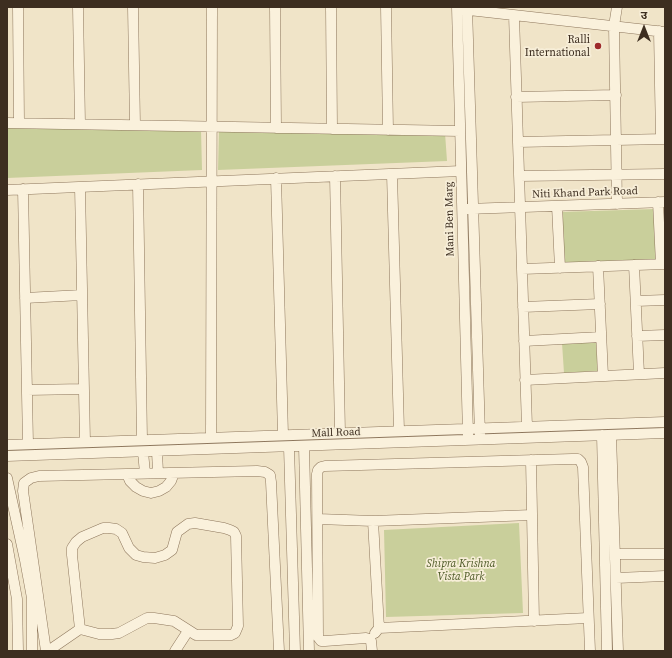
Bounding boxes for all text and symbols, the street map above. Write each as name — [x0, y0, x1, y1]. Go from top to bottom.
north arrow — [624, 8, 664, 48]
text: उ — [641, 8, 647, 23]
place label: Ralli International — [525, 33, 590, 59]
marker: Ralli International — [593, 41, 603, 51]
street label: Mani Ben Marg — [443, 181, 457, 257]
street label: Niti Khand Park Road — [532, 185, 638, 201]
street label: Mall Road — [311, 426, 361, 440]
park label: Shipra Krishna Vista Park — [426, 557, 496, 583]

